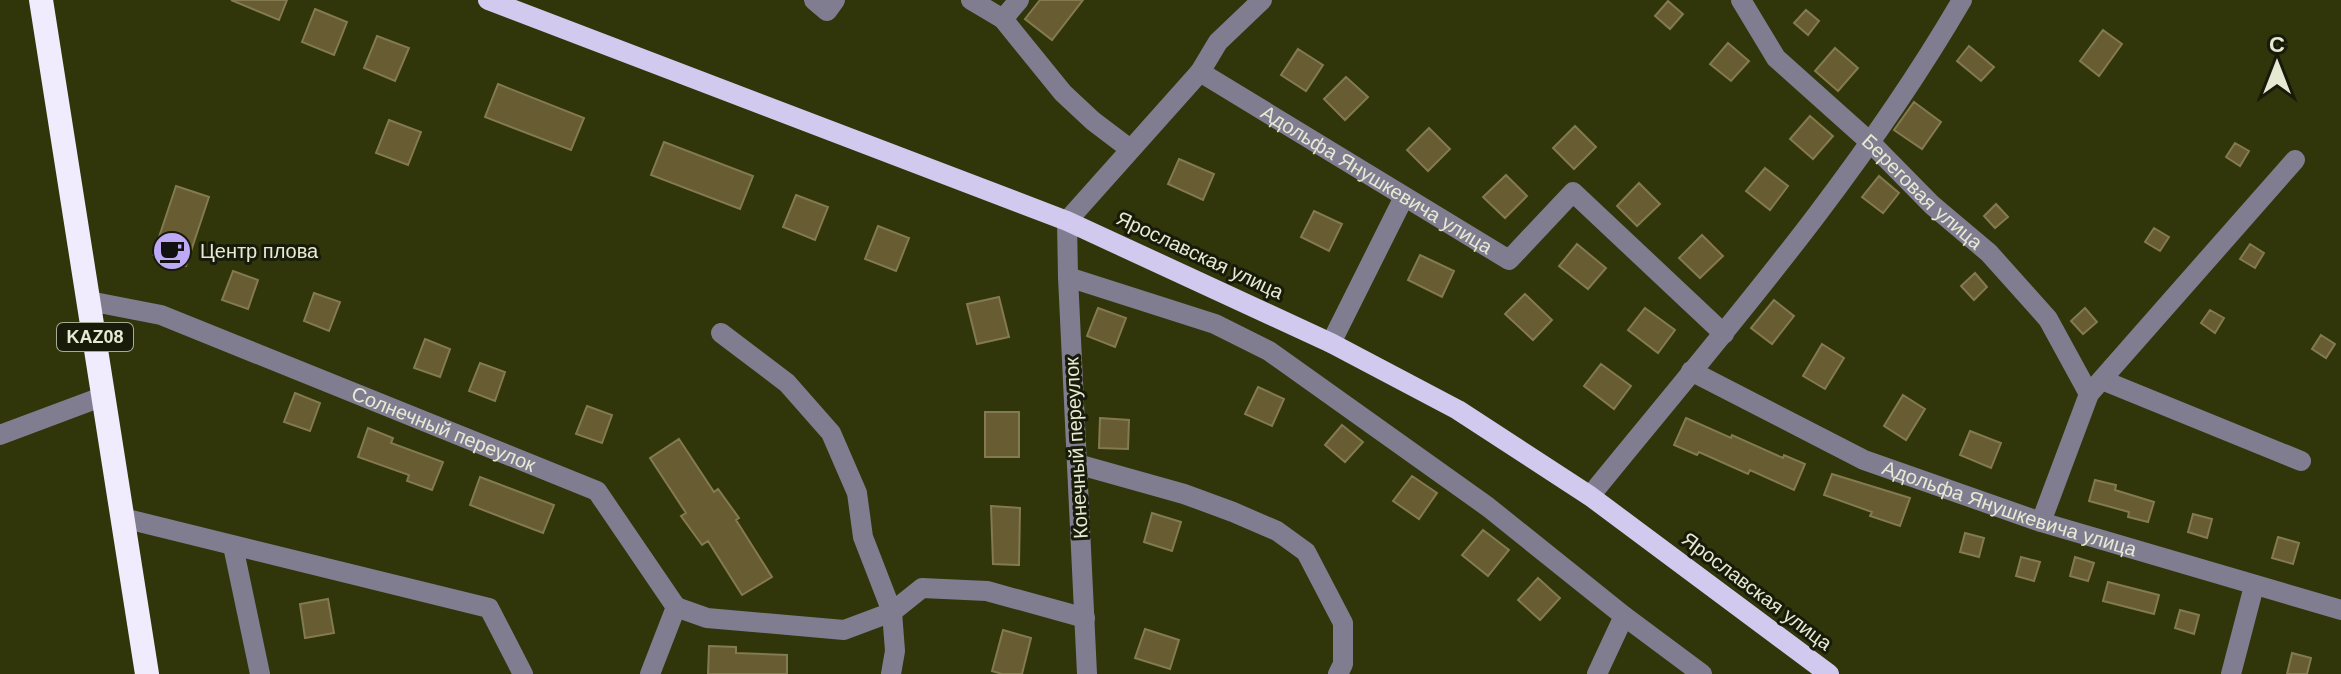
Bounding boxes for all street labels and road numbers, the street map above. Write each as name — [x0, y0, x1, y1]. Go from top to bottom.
street label: Адольфа Янушкевича улица — [1257, 101, 1497, 259]
street label: Береговая улица — [1858, 130, 1988, 254]
street label: Ярославская улица — [1113, 207, 1288, 304]
road number: KAZ08 — [57, 323, 133, 351]
street label: Конечный переулок — [1060, 356, 1092, 540]
street label: Солнечный переулок — [348, 382, 539, 476]
street label: Адольфа Янушкевича улица — [1879, 456, 2140, 561]
street label: Ярославская улица — [1678, 528, 1837, 655]

